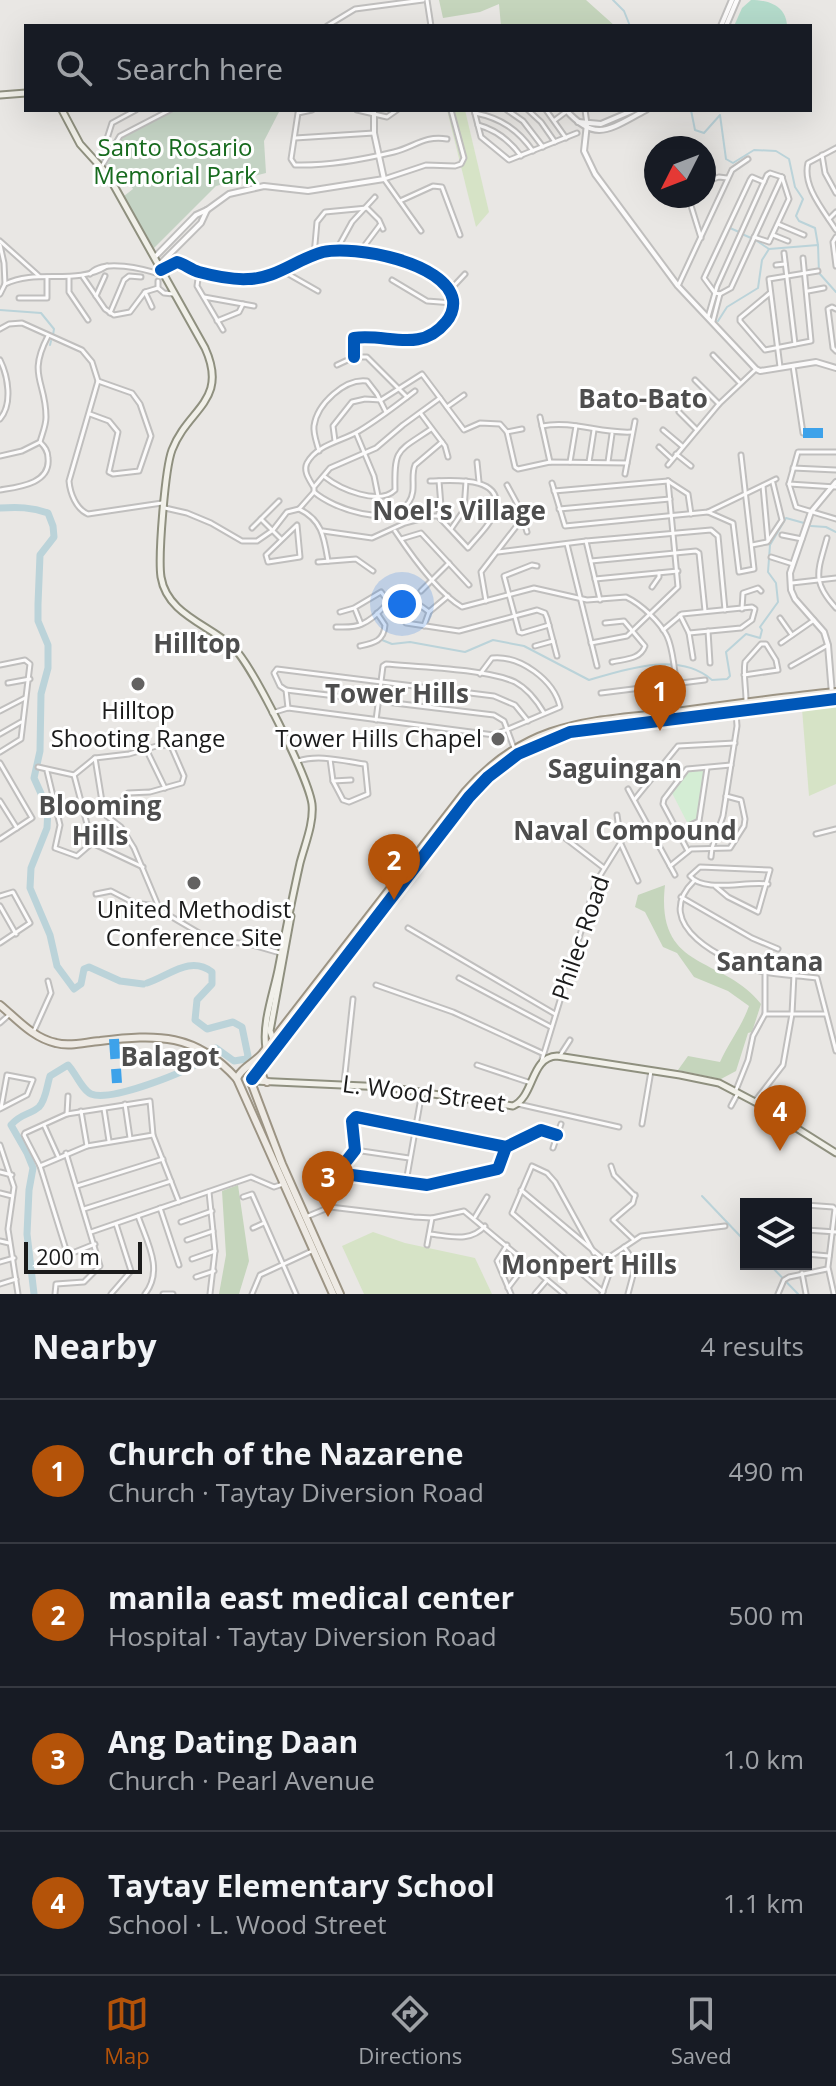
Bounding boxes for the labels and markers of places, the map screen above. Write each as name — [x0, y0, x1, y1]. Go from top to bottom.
pin: 1 — [634, 665, 686, 731]
marker: Hilltop Shooting Range — [129, 675, 147, 693]
place label: Hilltop Shooting Range — [51, 693, 225, 754]
place label: Tower Hills Chapel — [275, 721, 482, 754]
marker: Tower Hills Chapel — [489, 730, 507, 748]
pin: 2 — [368, 834, 420, 900]
marker: United Methodist Conference Site — [185, 874, 203, 892]
place label: United Methodist Conference Site — [97, 892, 291, 953]
pin: 4 — [754, 1085, 806, 1151]
pin: 3 — [302, 1151, 354, 1217]

